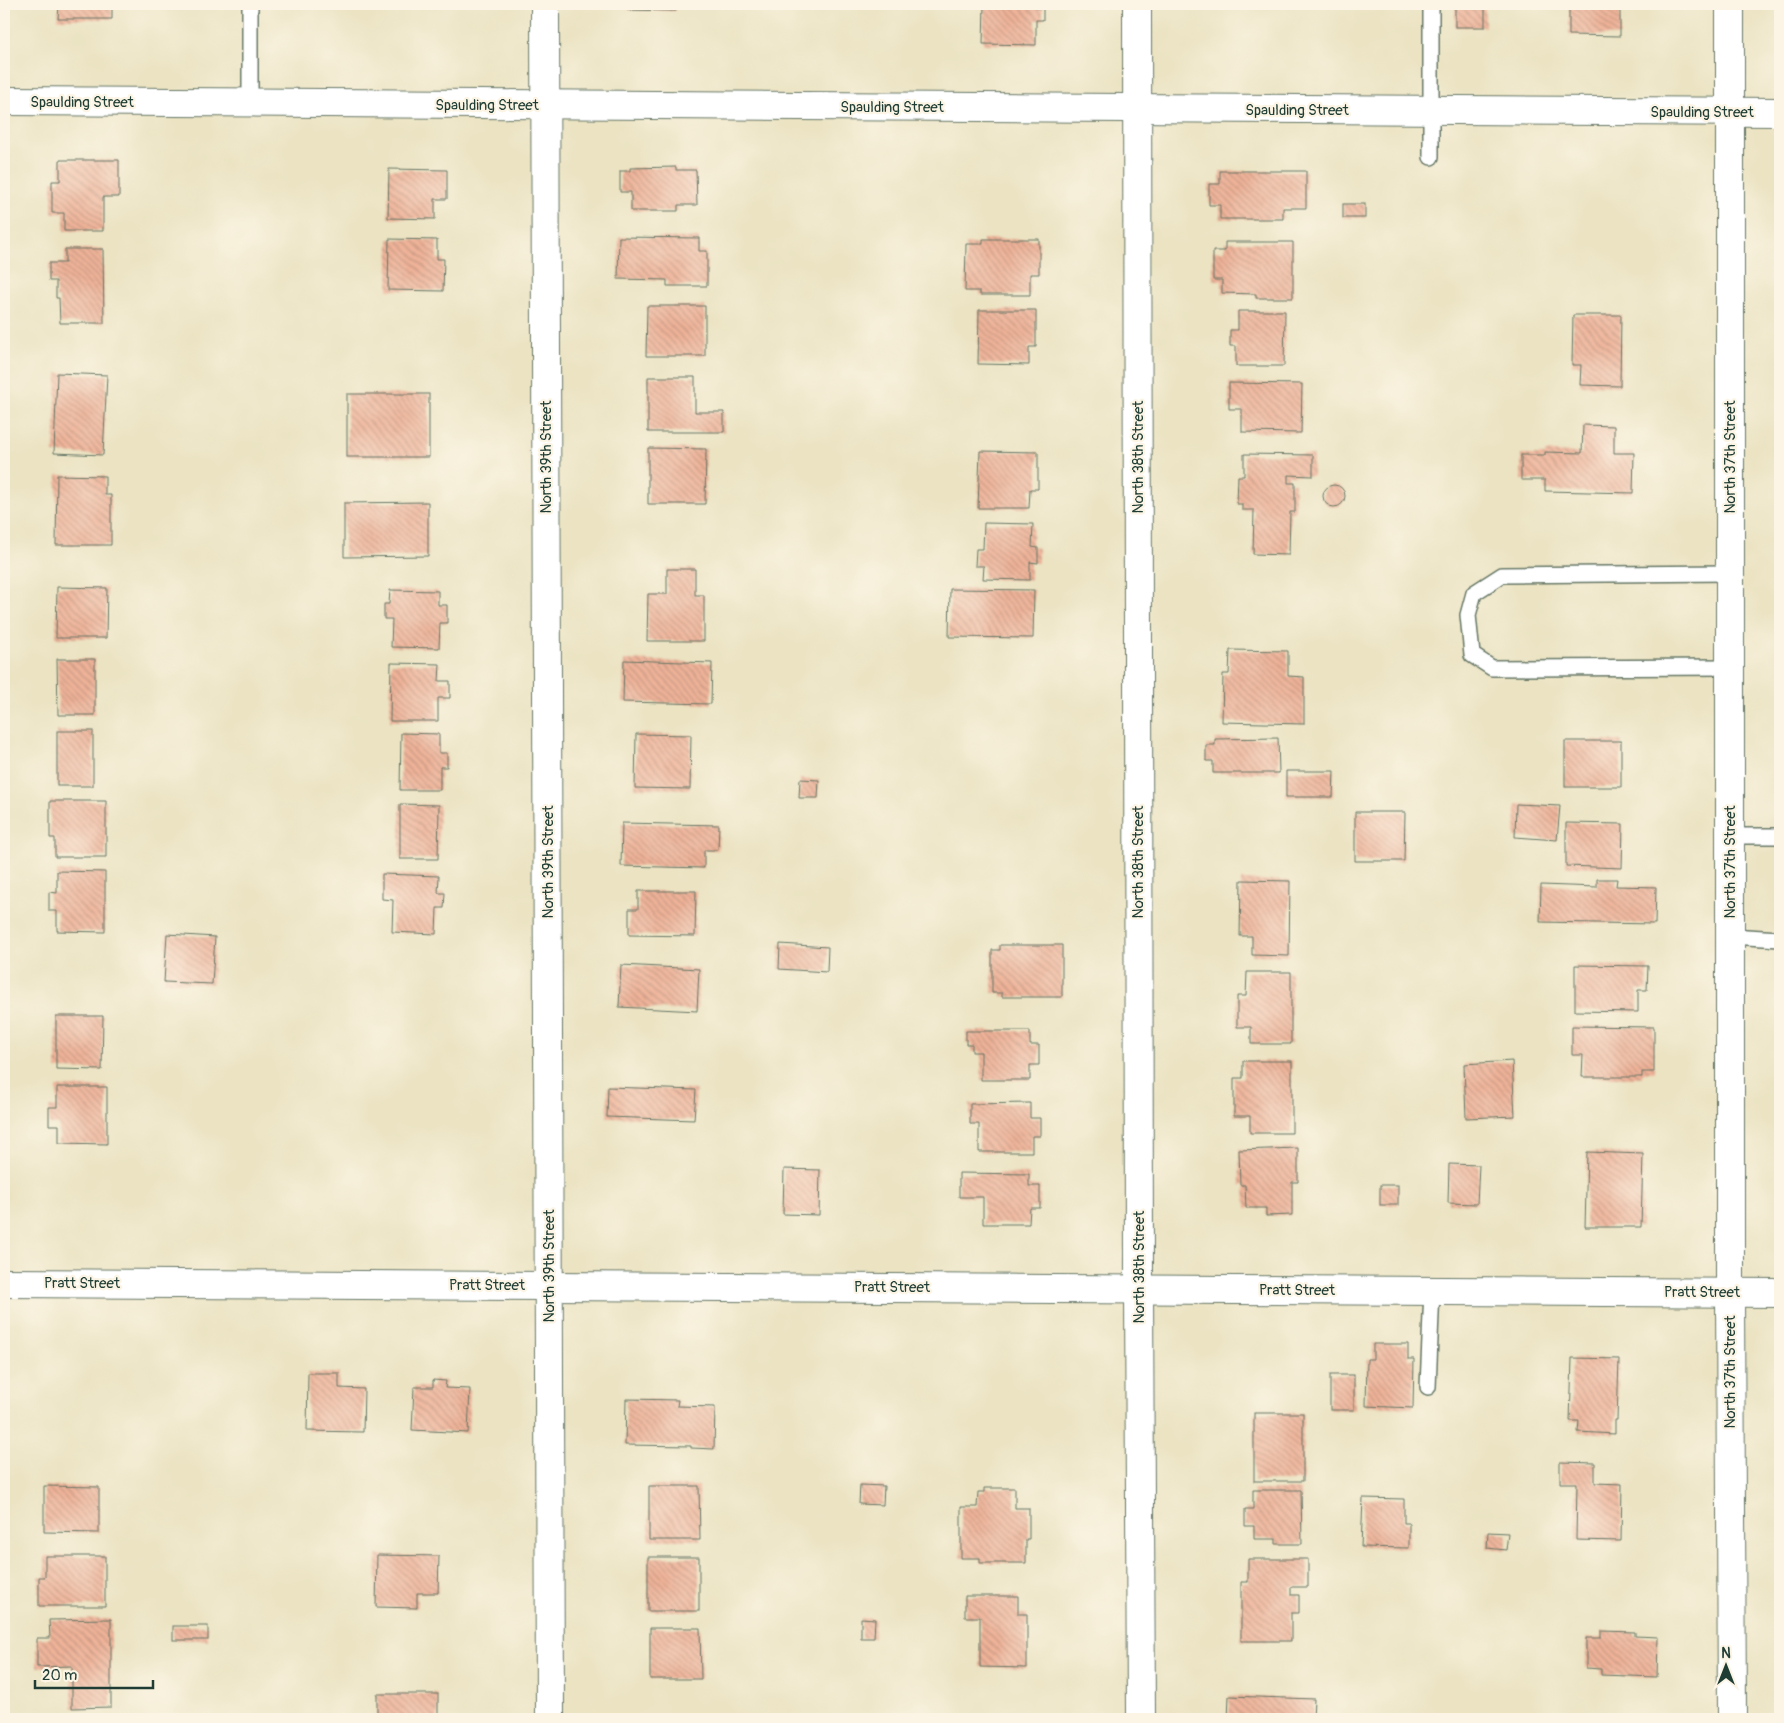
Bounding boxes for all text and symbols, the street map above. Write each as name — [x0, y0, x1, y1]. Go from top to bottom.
street label: Spaulding Street — [30, 93, 135, 112]
street label: Spaulding Street — [435, 96, 540, 115]
street label: Spaulding Street — [840, 98, 945, 117]
street label: Spaulding Street — [1245, 101, 1350, 120]
street label: Spaulding Street — [1650, 103, 1755, 122]
street label: North 37th Street — [1721, 399, 1740, 514]
street label: North 39th Street — [537, 400, 556, 514]
street label: North 38th Street — [1129, 400, 1148, 513]
street label: North 37th Street — [1721, 804, 1740, 919]
street label: North 39th Street — [539, 805, 558, 919]
street label: North 38th Street — [1129, 805, 1148, 918]
street label: North 39th Street — [540, 1209, 559, 1323]
street label: North 38th Street — [1130, 1210, 1149, 1323]
street label: Pratt Street — [44, 1274, 121, 1293]
street label: Pratt Street — [449, 1276, 526, 1295]
street label: Pratt Street — [854, 1278, 931, 1297]
street label: Pratt Street — [1259, 1281, 1336, 1300]
street label: Pratt Street — [1664, 1283, 1741, 1302]
street label: North 37th Street — [1721, 1314, 1740, 1429]
north arrow — [1702, 1640, 1752, 1690]
text: N — [1721, 1645, 1731, 1662]
scale bar — [35, 1658, 152, 1690]
text: 20 m — [42, 1666, 77, 1685]

